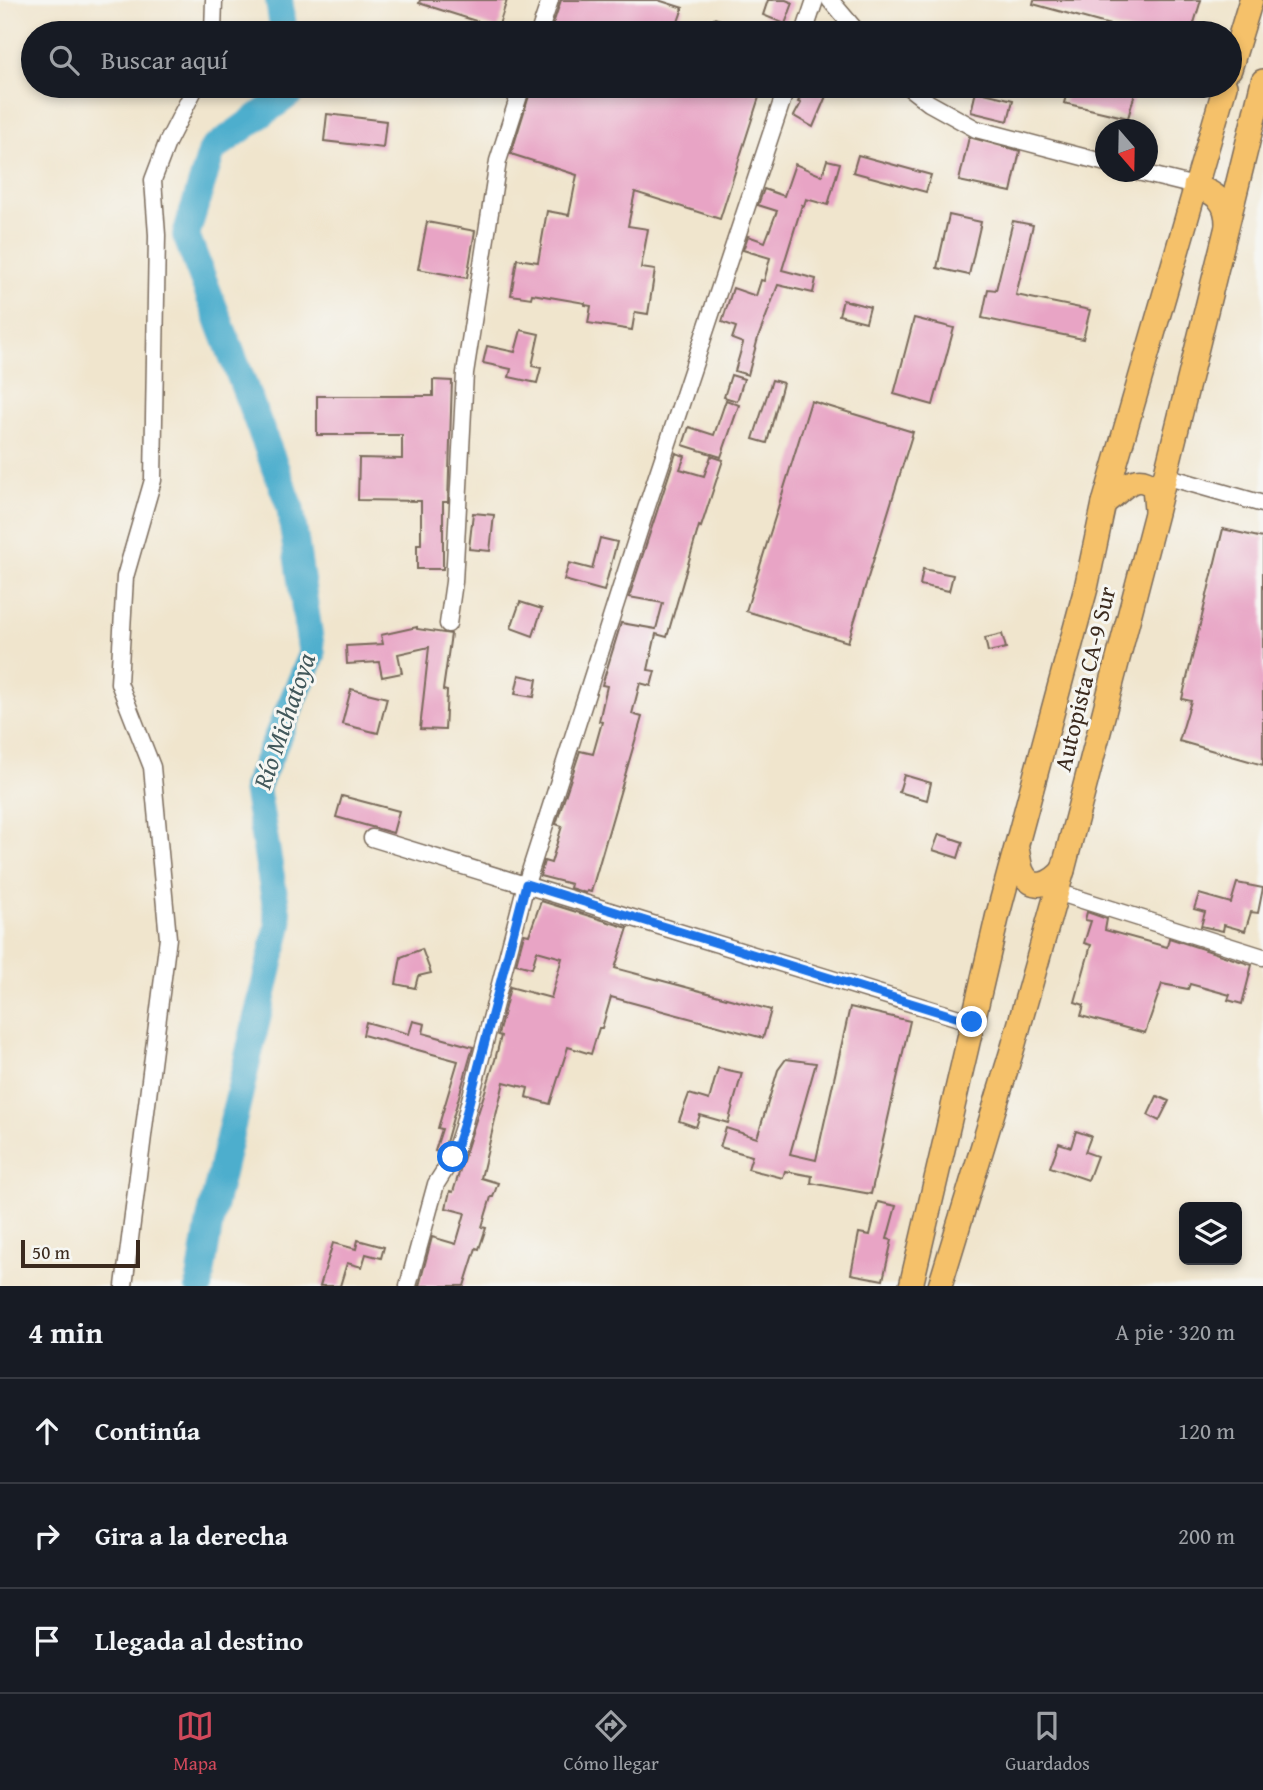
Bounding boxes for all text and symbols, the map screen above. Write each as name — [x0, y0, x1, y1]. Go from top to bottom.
search box — [21, 21, 1242, 98]
text: Buscar aquí — [101, 40, 228, 79]
icon: search — [45, 41, 83, 79]
north arrow — [1095, 119, 1158, 182]
street label: Autopista CA-9 Sur — [1045, 583, 1124, 775]
water label: Río Michatoya — [242, 648, 325, 795]
route end — [956, 1006, 987, 1037]
route start — [437, 1141, 468, 1172]
map controls — [1179, 1202, 1242, 1265]
button: layers — [1179, 1202, 1242, 1265]
scale bar — [21, 1237, 140, 1269]
text: 50 m — [32, 1238, 70, 1266]
text: 4 min — [28, 1310, 103, 1354]
text: A pie · 320 m — [1115, 1315, 1235, 1348]
text: Continúa — [95, 1411, 200, 1450]
icon: ahead — [28, 1412, 66, 1450]
text: 120 m — [1178, 1414, 1235, 1447]
text: Gira a la derecha — [95, 1516, 288, 1555]
icon: right — [28, 1517, 66, 1555]
text: 200 m — [1178, 1519, 1235, 1552]
text: Llegada al destino — [95, 1621, 303, 1660]
icon: arrive — [28, 1622, 66, 1660]
tab: Mapa — [173, 1707, 217, 1777]
tab: Cómo llegar — [563, 1707, 659, 1777]
tab: Guardados — [1005, 1707, 1090, 1777]

